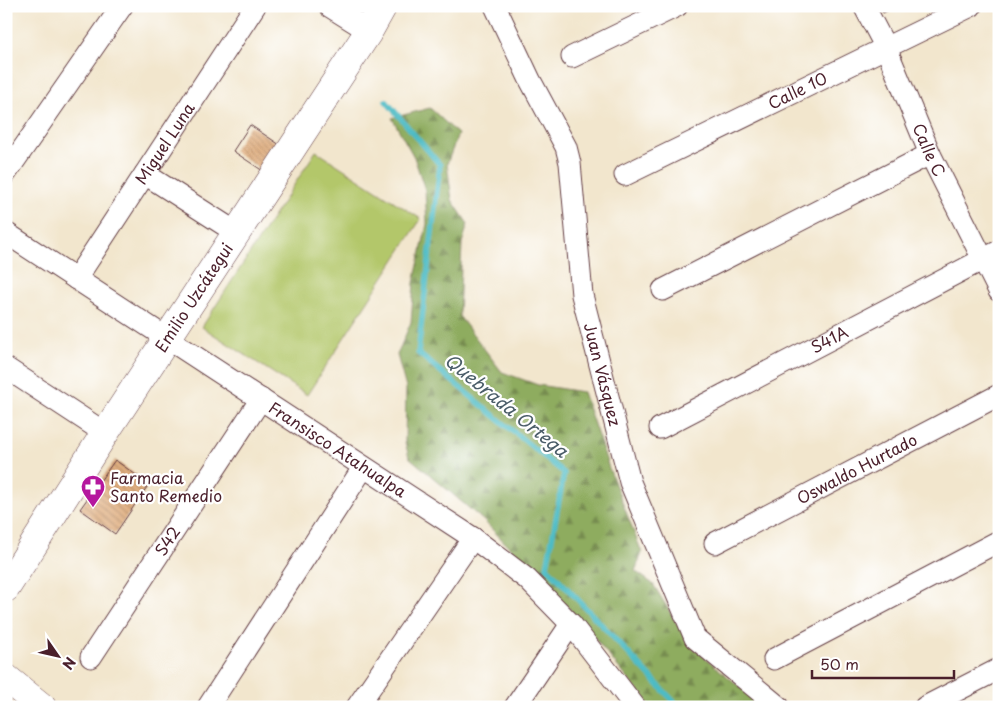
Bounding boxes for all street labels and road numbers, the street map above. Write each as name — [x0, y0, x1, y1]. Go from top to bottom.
street label: Calle 10 — [764, 65, 831, 114]
street label: Miguel Luna — [128, 97, 200, 189]
street label: Calle C — [908, 119, 952, 180]
street label: Emilio Uzcátegui — [148, 237, 238, 356]
street label: S41A — [806, 319, 852, 358]
street label: Juan Vásquez — [579, 320, 628, 429]
street label: Fransisco Atahualpa — [264, 395, 412, 503]
street label: Oswaldo Hurtado — [792, 427, 921, 509]
street label: S42 — [148, 521, 185, 560]

